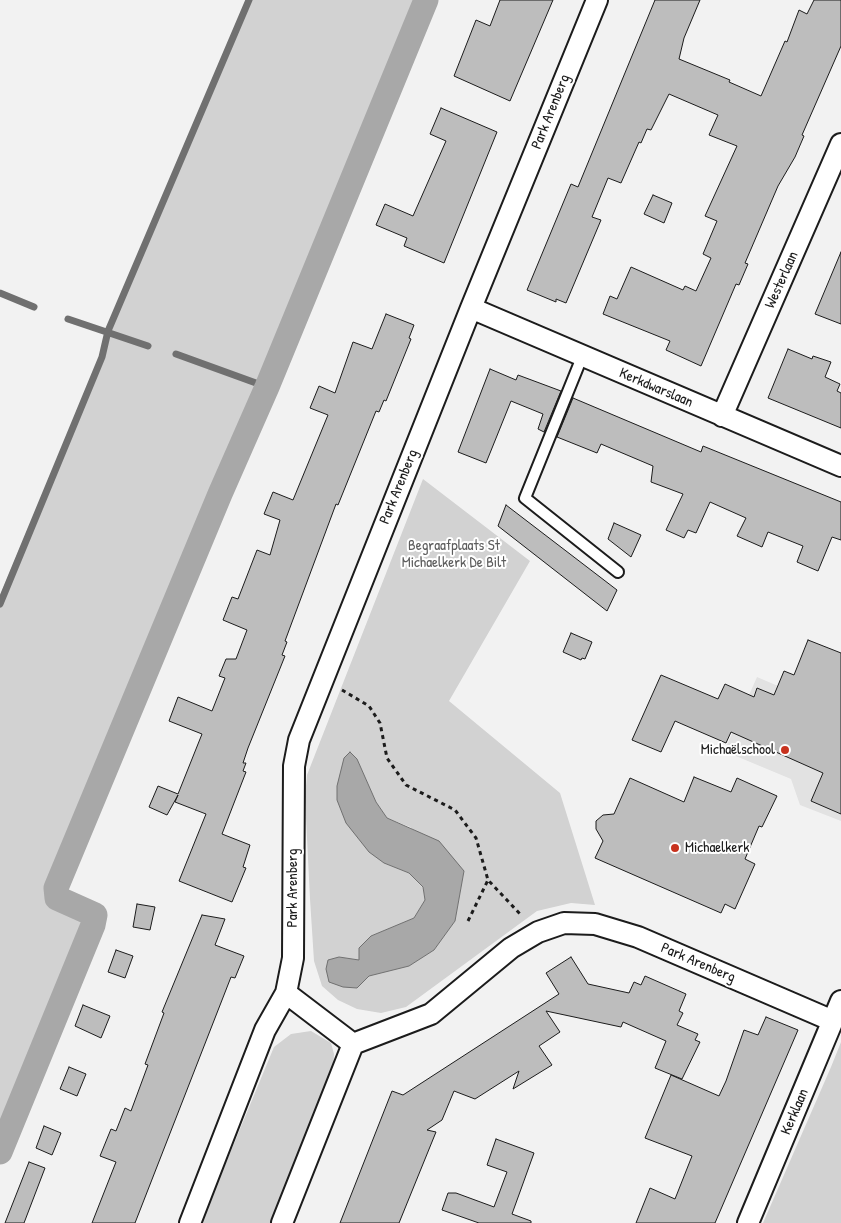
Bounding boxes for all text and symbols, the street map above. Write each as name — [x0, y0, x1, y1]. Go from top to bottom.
street label: Park Arenberg — [528, 72, 574, 152]
street label: Westerlaan — [761, 249, 803, 311]
street label: Kerkdwarslaan — [616, 364, 696, 412]
street label: Park Arenberg — [376, 447, 422, 527]
park label: Begraafplaats St Michaelkerk De Bilt — [402, 537, 506, 572]
place label: Michaëlschool — [701, 741, 775, 759]
marker: Michaëlschool — [779, 744, 791, 756]
place label: Michaelkerk — [685, 839, 749, 857]
marker: Michaelkerk — [669, 842, 681, 854]
street label: Park Arenberg — [284, 849, 302, 927]
street label: Park Arenberg — [658, 939, 738, 987]
street label: Kerklaan — [777, 1086, 813, 1138]

